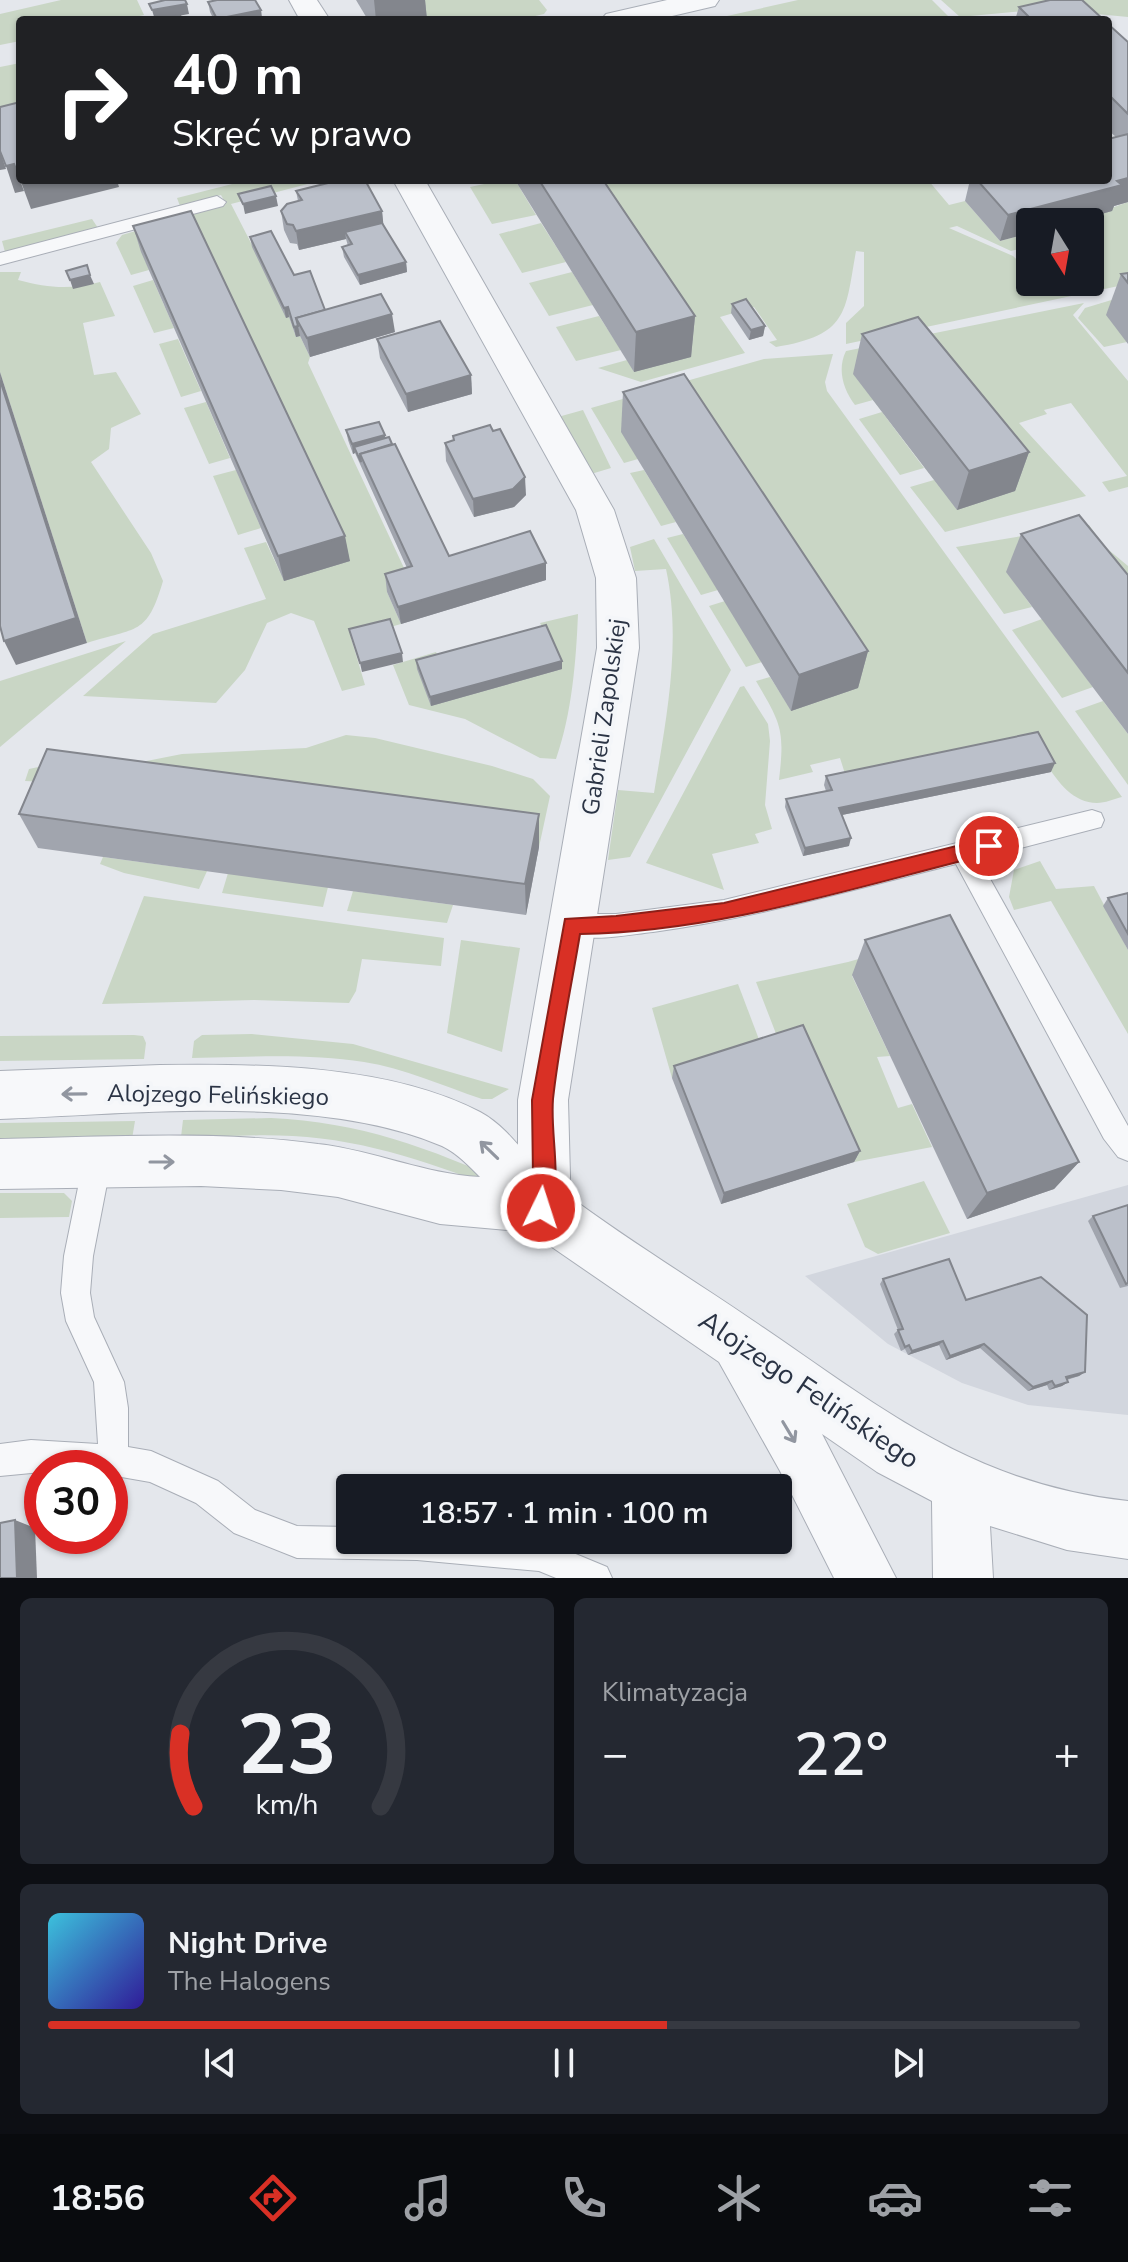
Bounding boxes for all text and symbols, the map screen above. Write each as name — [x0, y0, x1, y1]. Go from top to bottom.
text: 40 m — [172, 37, 303, 114]
icon: right — [40, 48, 144, 152]
text: Skręć w prawo — [172, 110, 412, 159]
north arrow — [1016, 208, 1104, 296]
map controls — [1016, 208, 1104, 296]
street label: Gabrieli Zapolskiej — [574, 617, 634, 817]
pin — [955, 812, 1023, 880]
icon: arrive — [967, 824, 1011, 868]
street label: Alojzego Felińskiego — [107, 1077, 329, 1113]
one-way arrow — [61, 1086, 88, 1101]
one-way arrow — [480, 1141, 499, 1160]
one-way arrow — [148, 1154, 175, 1170]
position arrow — [499, 1166, 583, 1250]
street label: Alojzego Felińskiego — [691, 1302, 927, 1478]
one-way arrow — [781, 1420, 797, 1443]
speed limit sign: 30 — [24, 1450, 128, 1554]
text: 18:57 · 1 min · 100 m — [419, 1493, 709, 1534]
text: Klimatyzacja — [602, 1675, 748, 1710]
text: 23 — [237, 1689, 337, 1802]
text: 22° — [794, 1714, 888, 1796]
text: − — [602, 1725, 628, 1785]
text: + — [1054, 1725, 1080, 1785]
text: km/h — [256, 1785, 318, 1824]
text: Night Drive — [168, 1923, 327, 1964]
text: The Halogens — [168, 1964, 331, 1999]
icon: previous — [198, 2041, 242, 2085]
icon: pause — [542, 2041, 586, 2085]
icon: next — [886, 2041, 930, 2085]
icon: directions — [245, 2170, 301, 2226]
icon: music — [400, 2170, 456, 2226]
icon: phone — [556, 2170, 612, 2226]
icon: climate — [711, 2170, 767, 2226]
icon: car — [867, 2170, 923, 2226]
icon: filters — [1022, 2170, 1078, 2226]
text: 18:56 — [50, 2174, 145, 2223]

